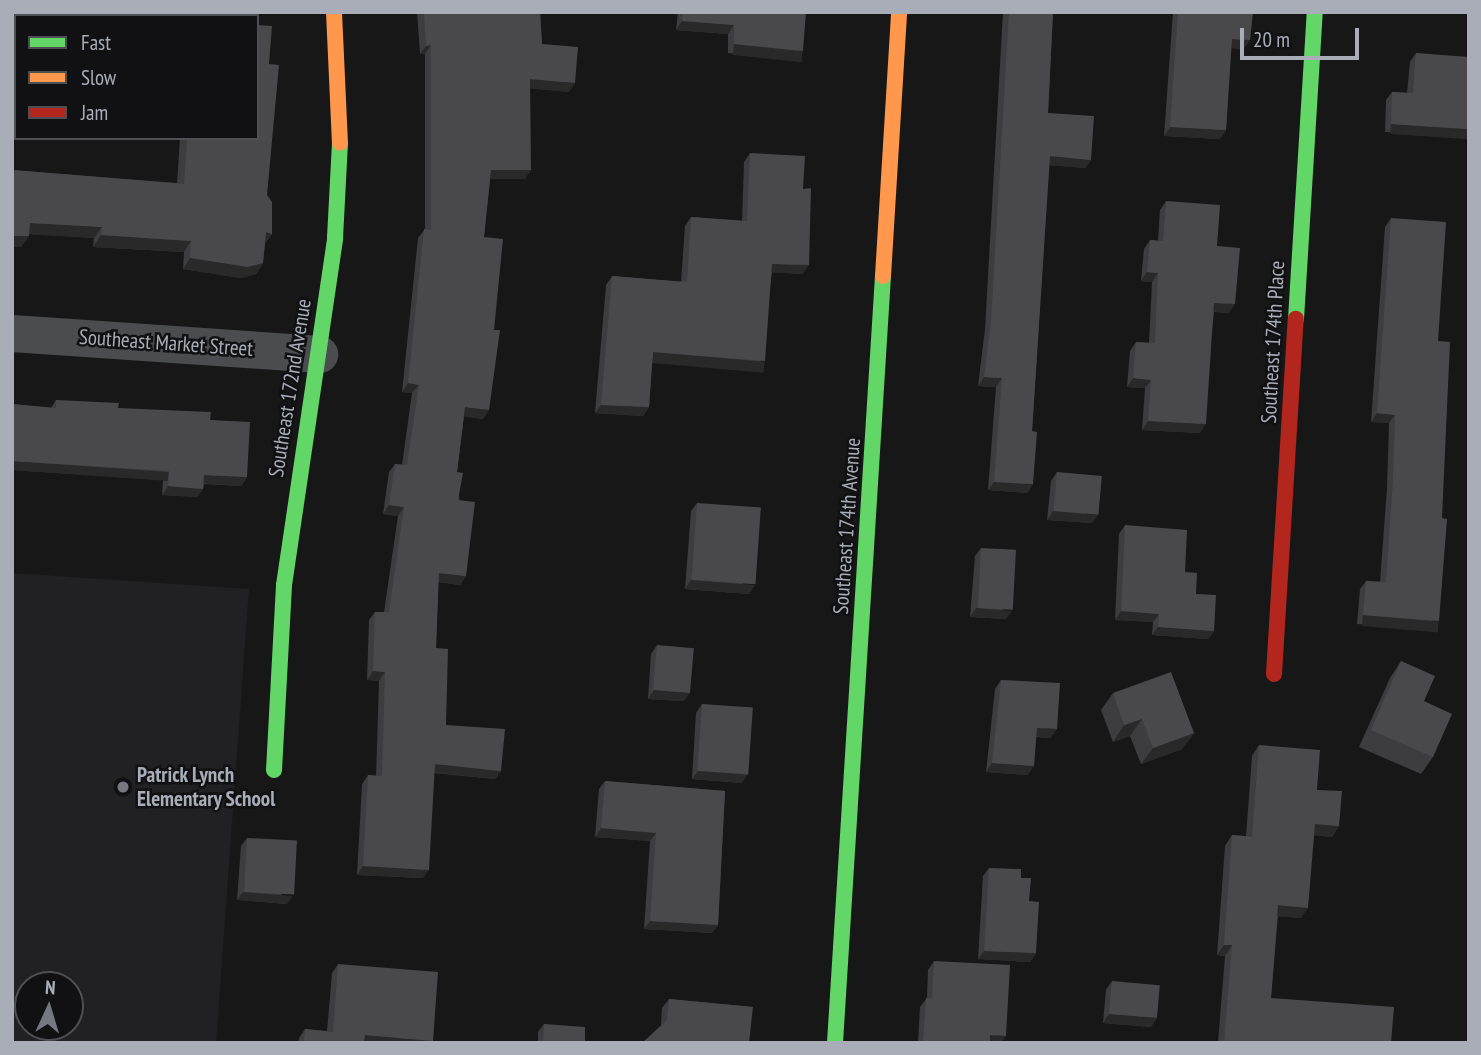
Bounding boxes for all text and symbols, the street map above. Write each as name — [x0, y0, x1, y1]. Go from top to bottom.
legend — [14, 14, 259, 140]
scale bar — [1243, 14, 1362, 58]
text: 20 m — [1253, 26, 1290, 53]
text: Fast — [81, 29, 111, 56]
text: Slow — [81, 64, 116, 91]
text: Jam — [81, 99, 108, 126]
street label: Southeast 174th Place — [1256, 260, 1290, 424]
street label: Southeast 172nd Avenue — [263, 297, 317, 479]
street label: Southeast Market Street — [78, 324, 254, 362]
street label: Southeast 174th Avenue — [828, 437, 866, 615]
place label: Patrick Lynch Elementary School — [137, 762, 276, 812]
marker: Patrick Lynch Elementary School — [115, 779, 131, 795]
north arrow — [14, 971, 84, 1041]
text: N — [44, 975, 56, 999]

